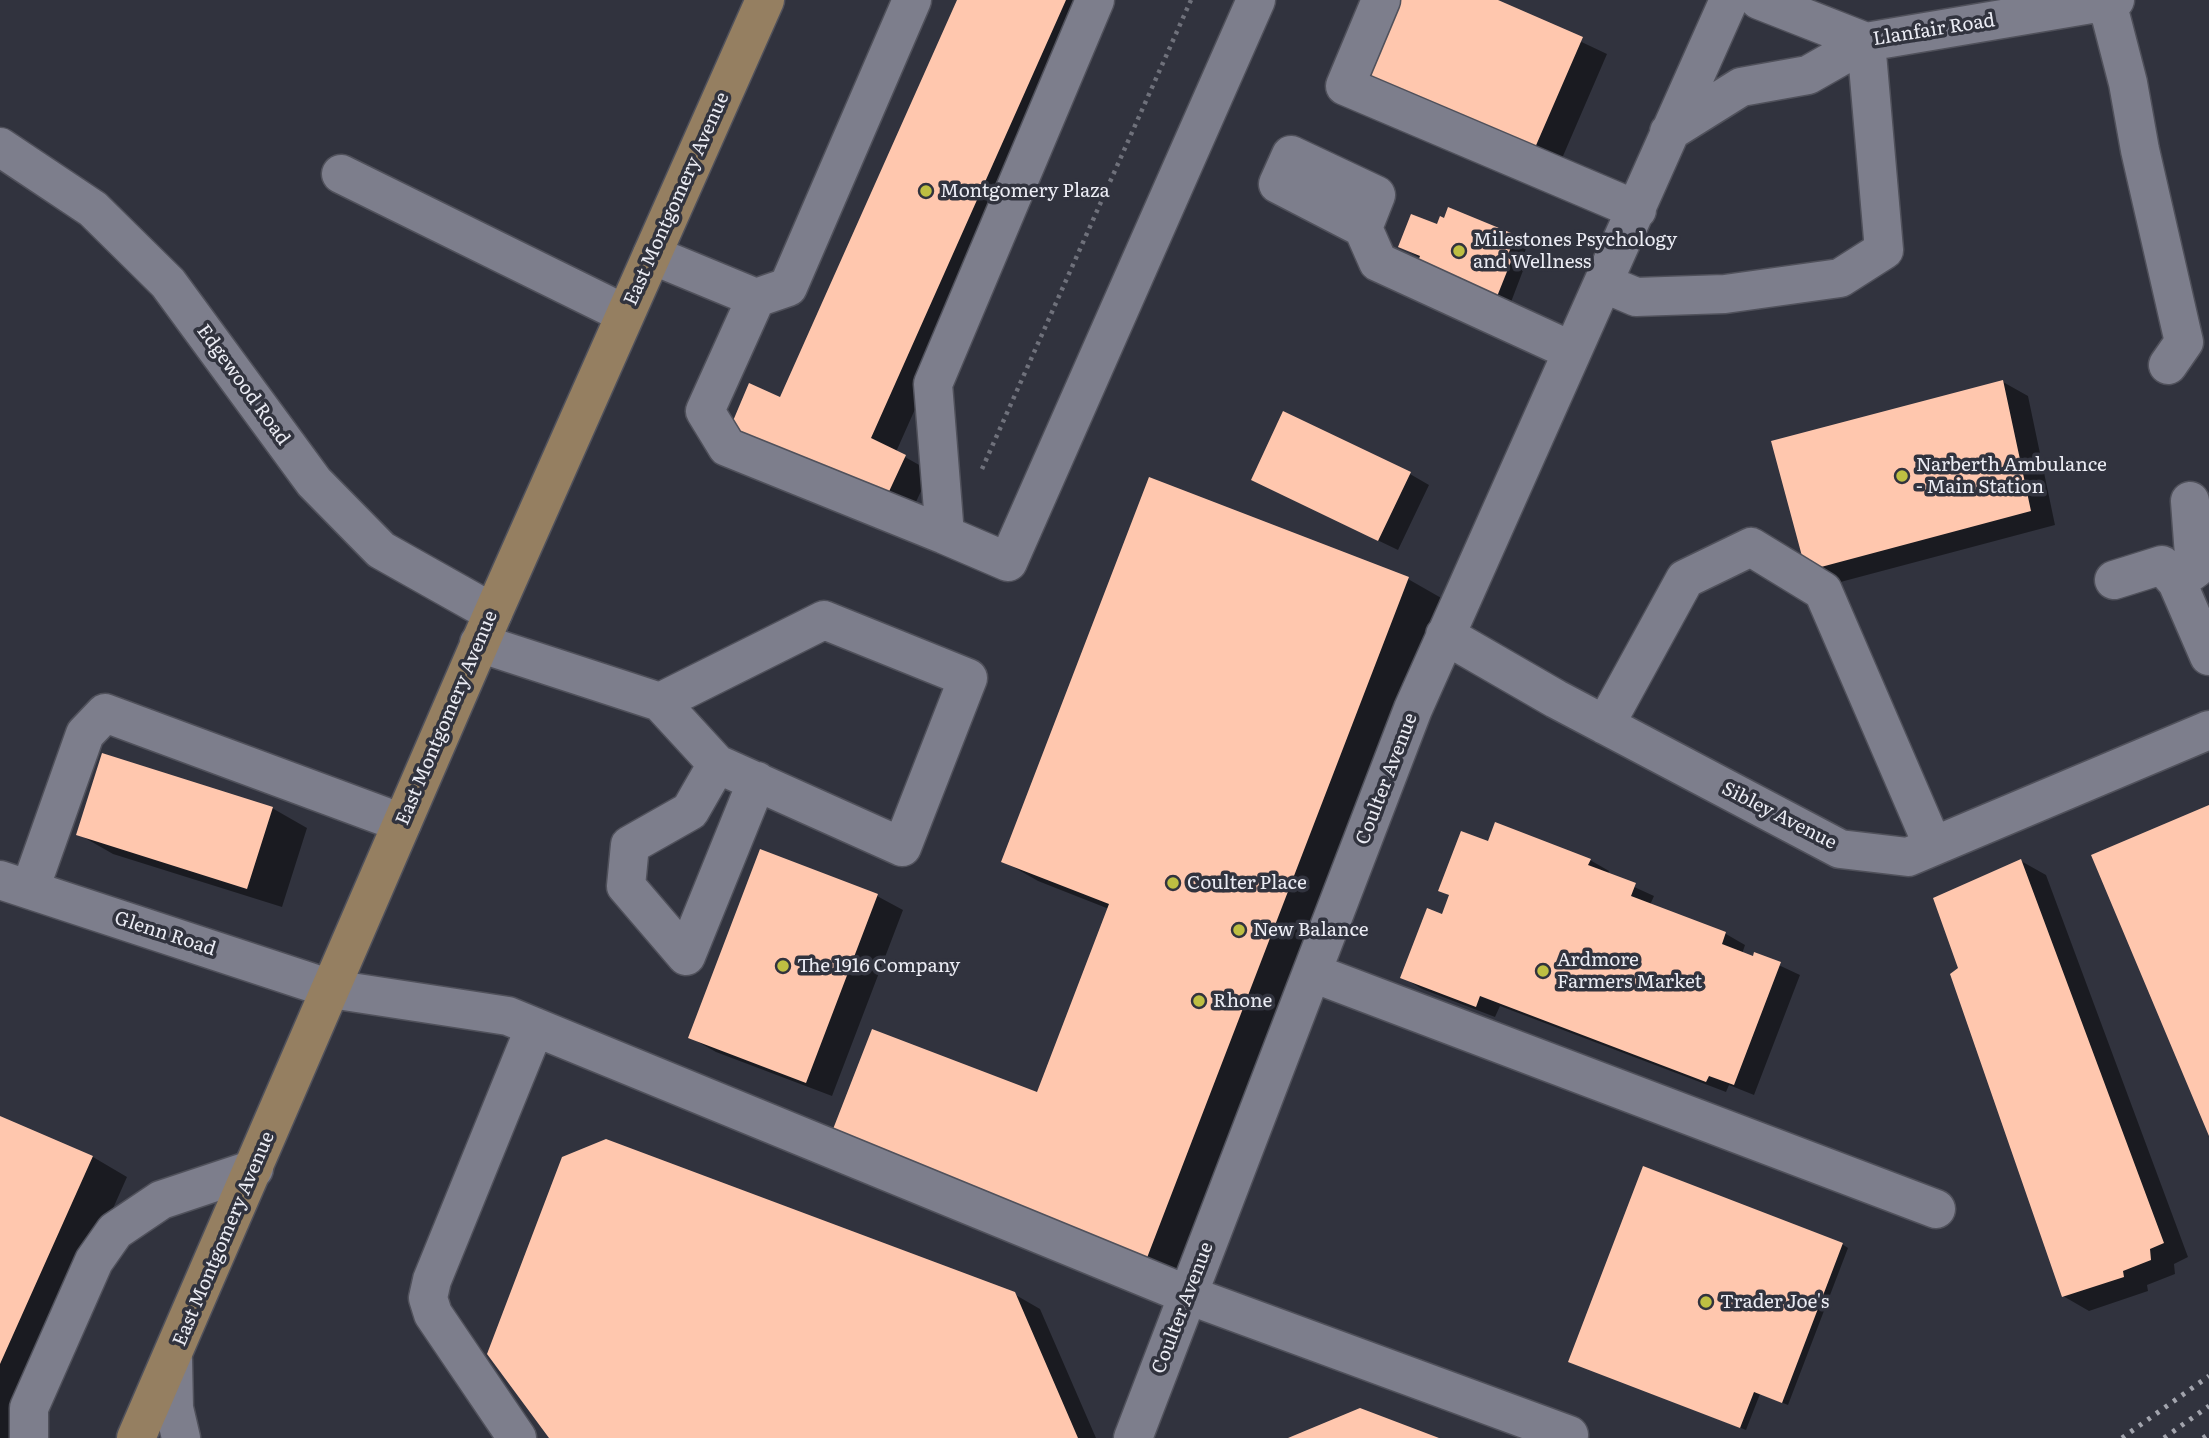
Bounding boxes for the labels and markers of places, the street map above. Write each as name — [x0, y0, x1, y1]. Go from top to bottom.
place label: Montgomery Plaza — [940, 180, 1110, 202]
marker: Montgomery Plaza — [918, 183, 934, 199]
place label: Milestones Psychology and Wellness — [1473, 229, 1677, 273]
marker: Milestones Psychology and Wellness — [1451, 243, 1467, 259]
place label: Narberth Ambulance - Main Station — [1916, 454, 2107, 498]
marker: Narberth Ambulance - Main Station — [1894, 468, 1910, 484]
place label: Coulter Place — [1187, 872, 1307, 894]
marker: Coulter Place — [1165, 875, 1181, 891]
place label: New Balance — [1253, 919, 1369, 941]
marker: New Balance — [1231, 922, 1247, 938]
place label: Ardmore Farmers Market — [1557, 949, 1702, 993]
place label: The 1916 Company — [797, 955, 960, 977]
marker: The 1916 Company — [775, 958, 791, 974]
marker: Ardmore Farmers Market — [1535, 963, 1551, 979]
place label: Rhone — [1213, 990, 1272, 1012]
marker: Rhone — [1191, 993, 1207, 1009]
place label: Trader Joe's — [1720, 1291, 1829, 1313]
marker: Trader Joe's — [1698, 1294, 1714, 1310]

